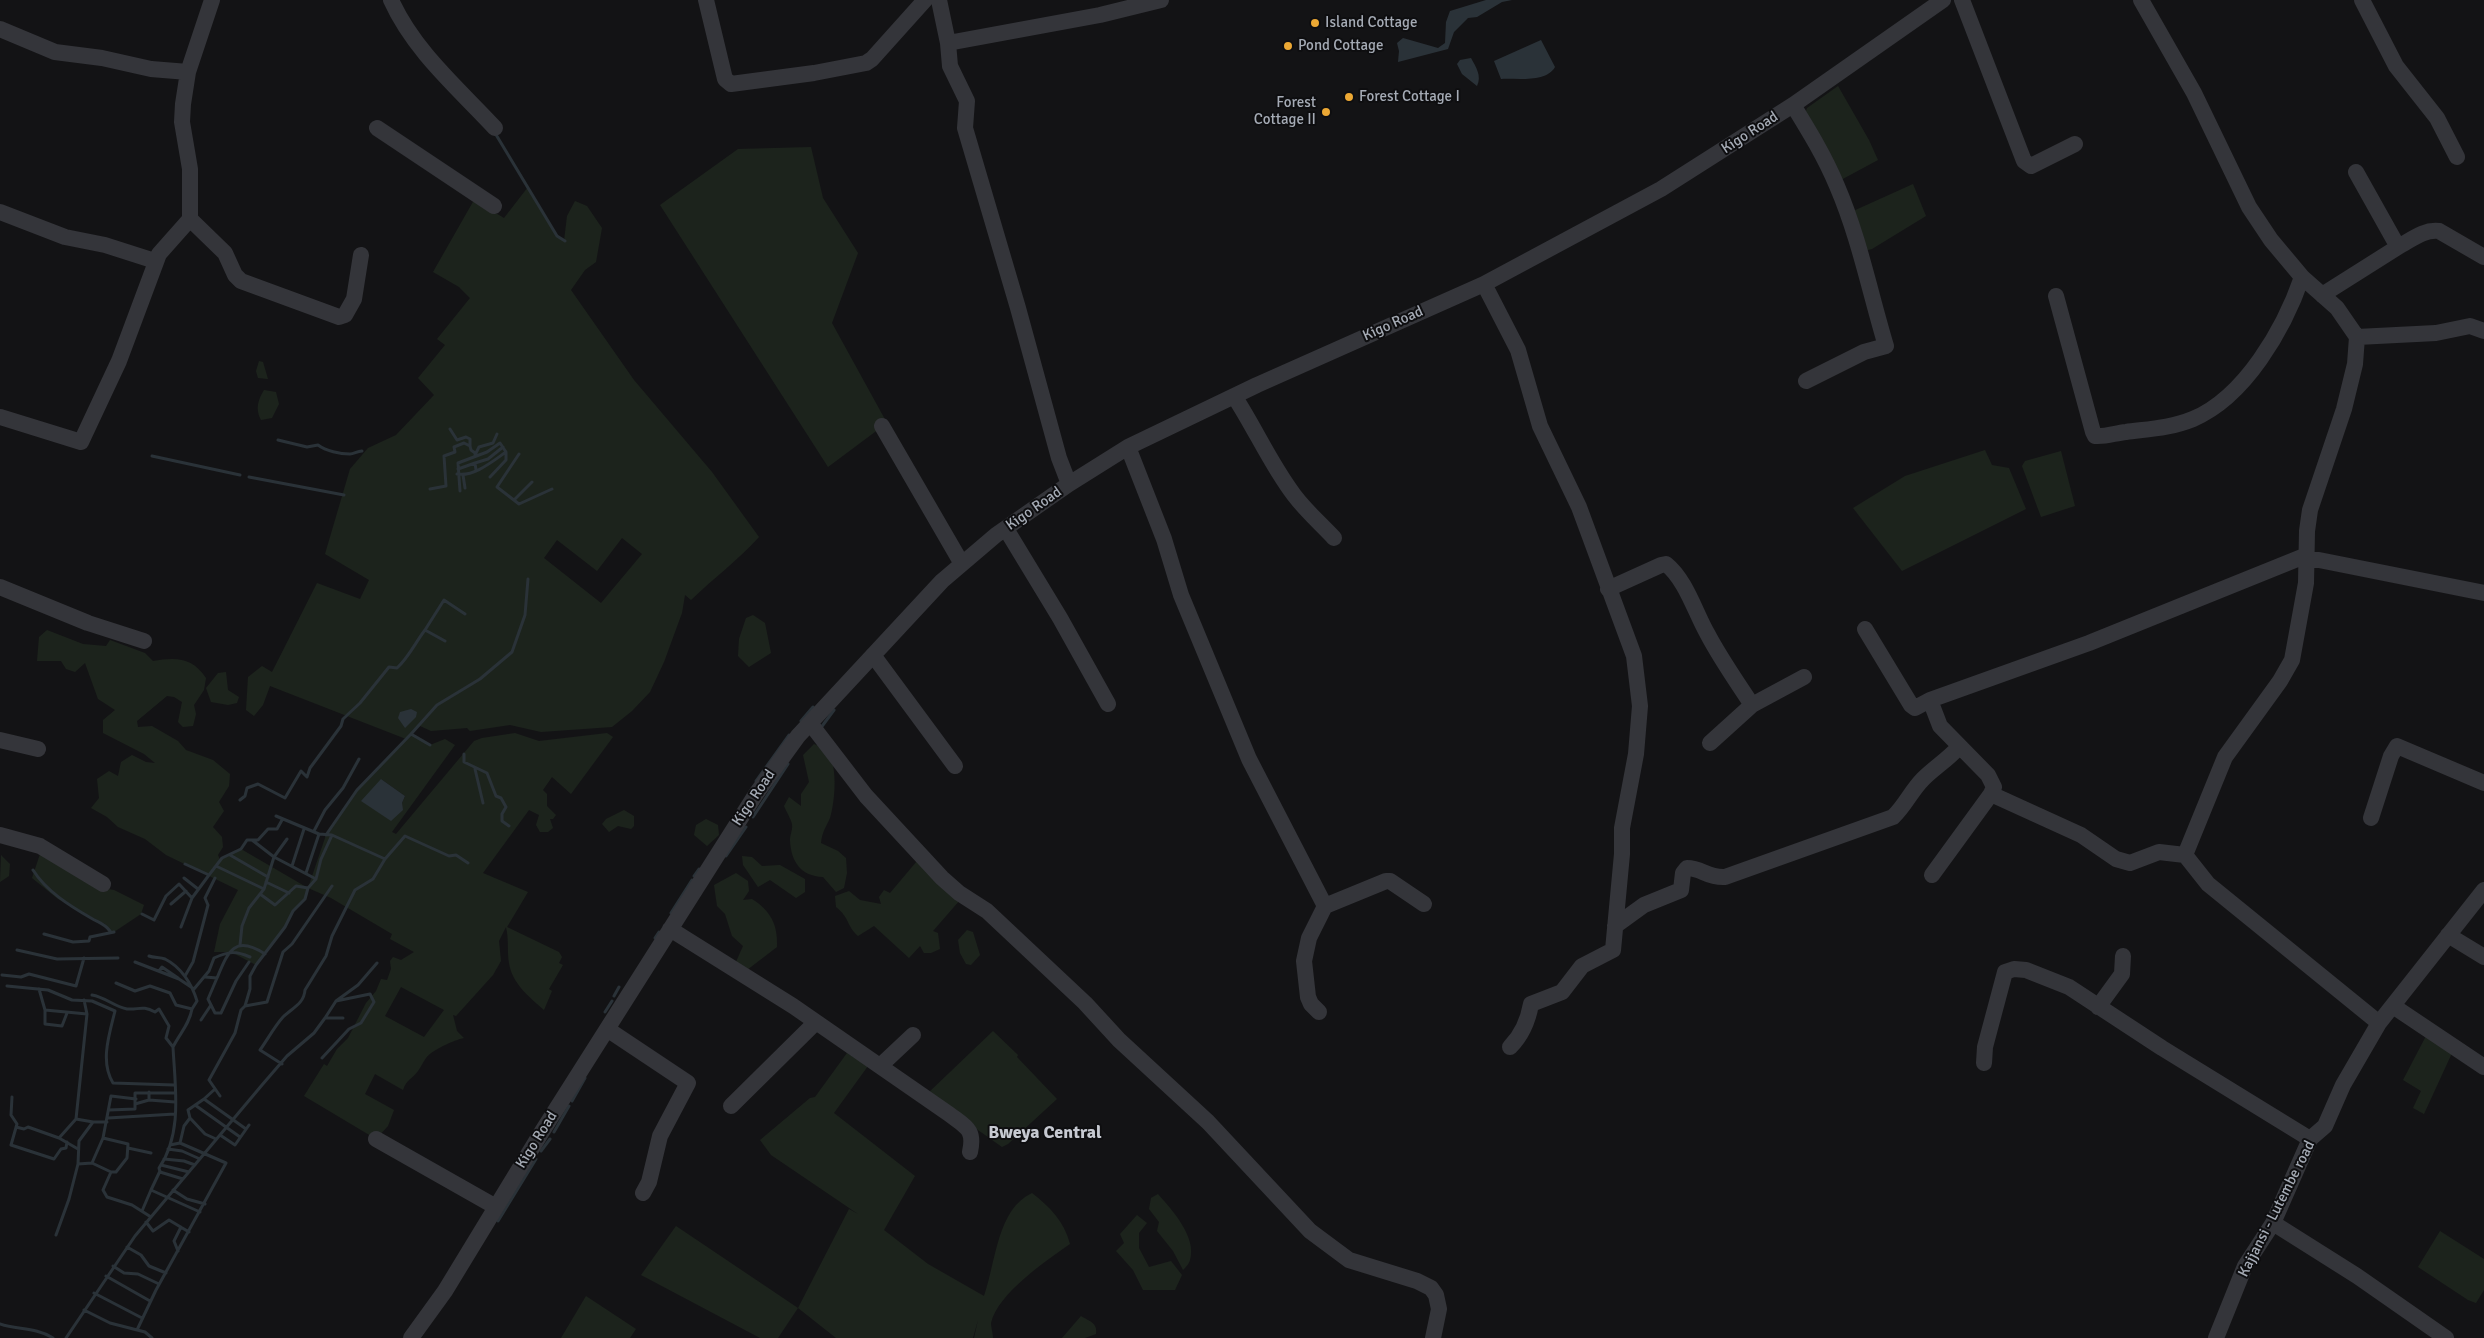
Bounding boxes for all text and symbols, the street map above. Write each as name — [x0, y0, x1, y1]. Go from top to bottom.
place label: Island Cottage — [1325, 14, 1418, 32]
marker: Island Cottage — [1309, 17, 1321, 29]
place label: Pond Cottage — [1298, 37, 1383, 55]
marker: Pond Cottage — [1282, 40, 1294, 52]
place label: Forest Cottage I — [1359, 88, 1460, 106]
marker: Forest Cottage I — [1343, 91, 1355, 103]
place label: Forest Cottage II — [1254, 94, 1316, 129]
marker: Forest Cottage II — [1320, 106, 1332, 118]
street label: Kigo Road — [1718, 108, 1782, 158]
street label: Kigo Road — [1360, 303, 1426, 345]
street label: Kigo Road — [1003, 483, 1065, 535]
street label: Kigo Road — [729, 766, 779, 830]
street label: Kigo Road — [512, 1108, 562, 1172]
district label: Bweya Central — [988, 1122, 1102, 1144]
street label: Kajjansi - Lutembe road — [2235, 1138, 2319, 1280]

